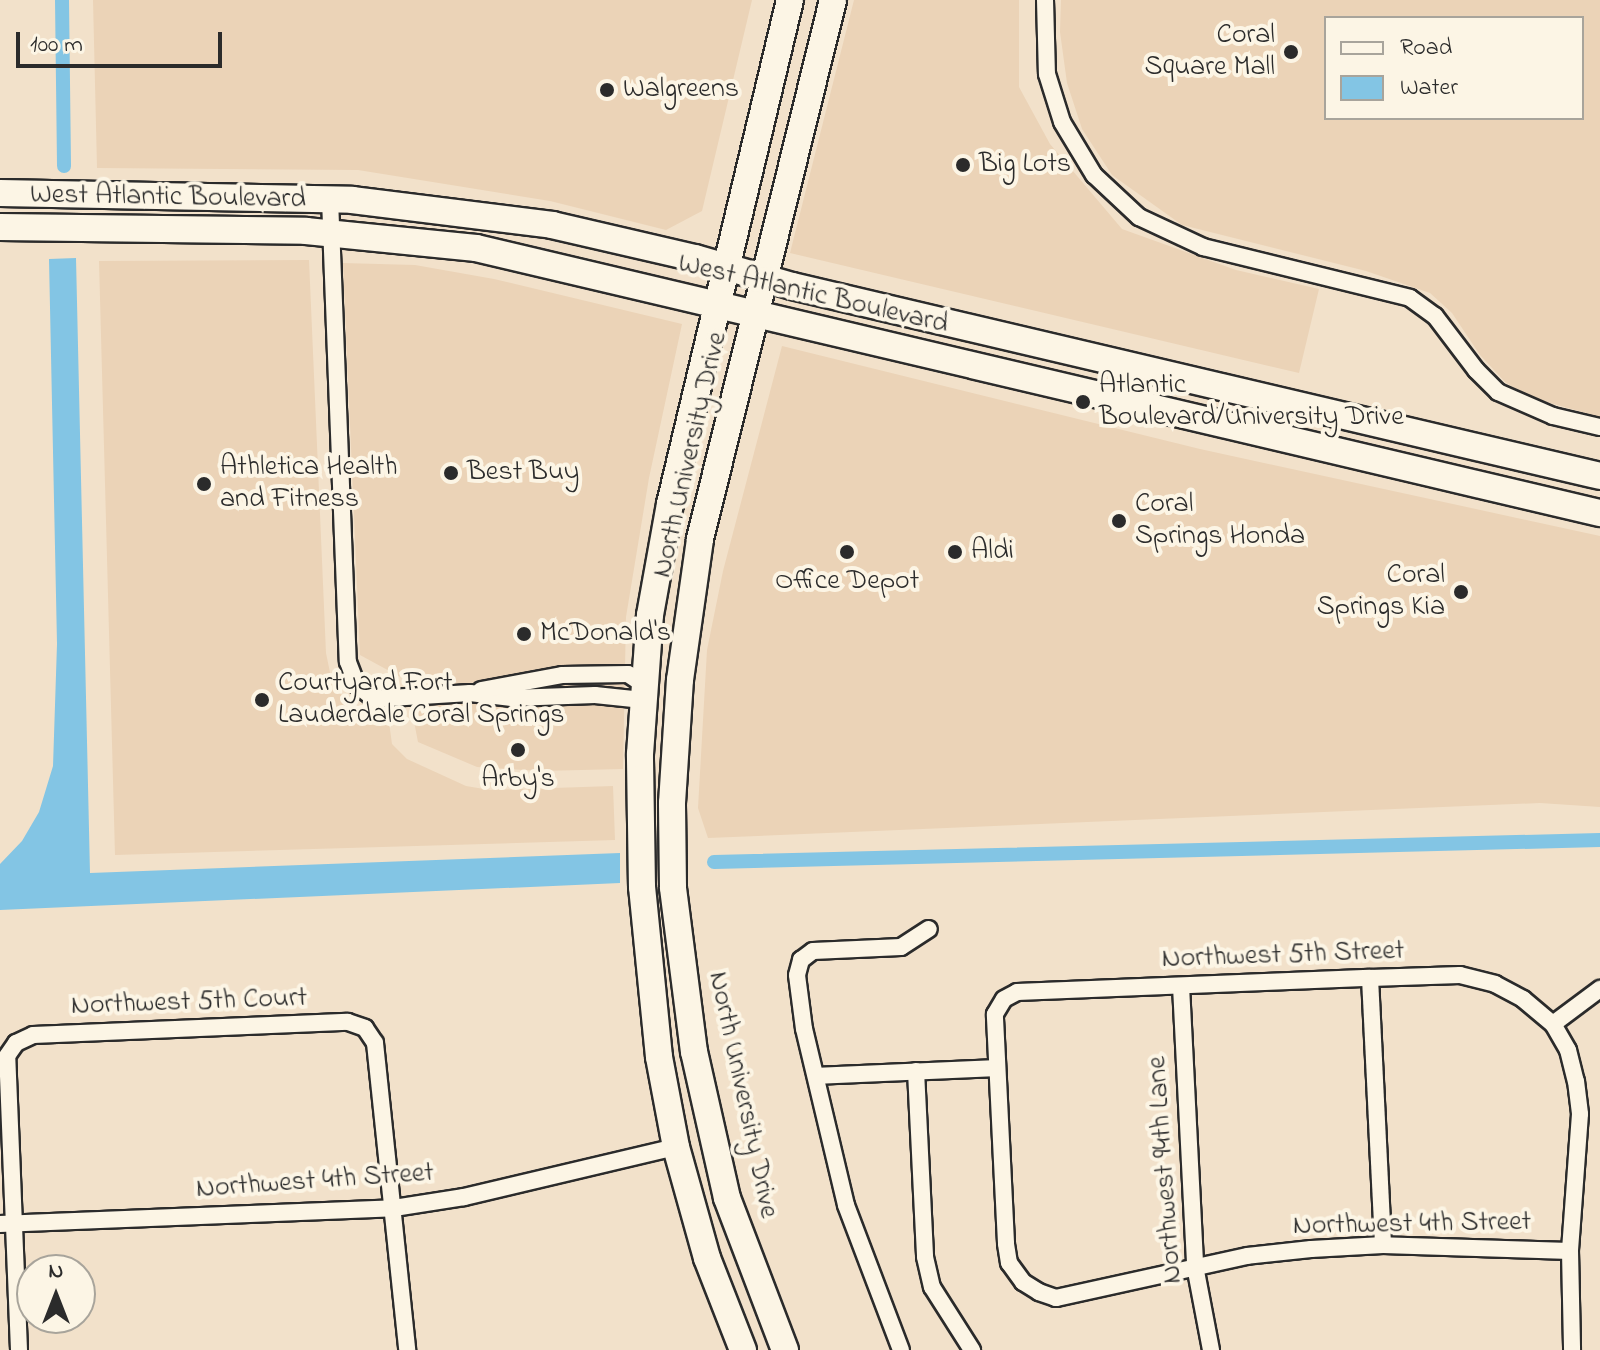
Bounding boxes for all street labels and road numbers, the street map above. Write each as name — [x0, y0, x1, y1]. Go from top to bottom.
street label: West Atlantic Boulevard — [30, 179, 306, 217]
street label: West Atlantic Boulevard — [675, 248, 951, 342]
street label: North University Drive — [646, 329, 736, 581]
street label: Northwest 5th Street — [1161, 935, 1405, 977]
street label: North University Drive — [699, 969, 785, 1221]
street label: Northwest 5th Court — [70, 982, 308, 1024]
street label: Northwest 94th Lane — [1141, 1055, 1191, 1285]
street label: Northwest 4th Street — [195, 1157, 435, 1207]
street label: Northwest 4th Street — [1293, 1206, 1531, 1244]

